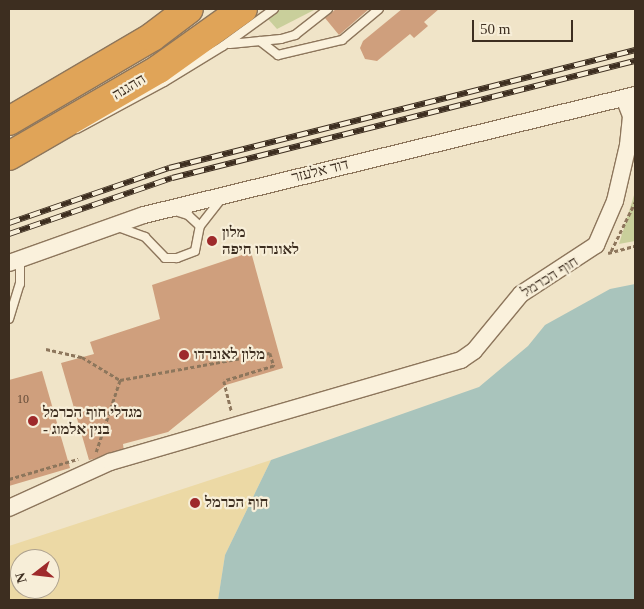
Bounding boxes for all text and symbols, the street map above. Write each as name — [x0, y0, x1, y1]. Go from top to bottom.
scale bar — [474, 10, 575, 42]
text: 50 m — [480, 21, 510, 37]
street label: ההגנה — [109, 70, 149, 104]
street label: דוד אלעזר — [290, 155, 350, 187]
place label: מלון לאונרדו חיפה — [222, 223, 299, 258]
marker: מלון לאונרדו חיפה — [206, 235, 218, 247]
street label: חוף הכרמל — [518, 253, 582, 301]
place label: מלון לאונרדו — [194, 346, 265, 364]
marker: מלון לאונרדו — [178, 349, 190, 361]
house number: 10 — [17, 393, 29, 407]
place label: מגדלי חוף הכרמל - בנין אלמוג — [43, 403, 142, 438]
marker: מגדלי חוף הכרמל - בנין אלמוג — [27, 415, 39, 427]
place label: חוף הכרמל — [205, 494, 268, 512]
marker: חוף הכרמל — [189, 497, 201, 509]
north arrow — [10, 549, 60, 599]
text: N — [12, 571, 30, 585]

